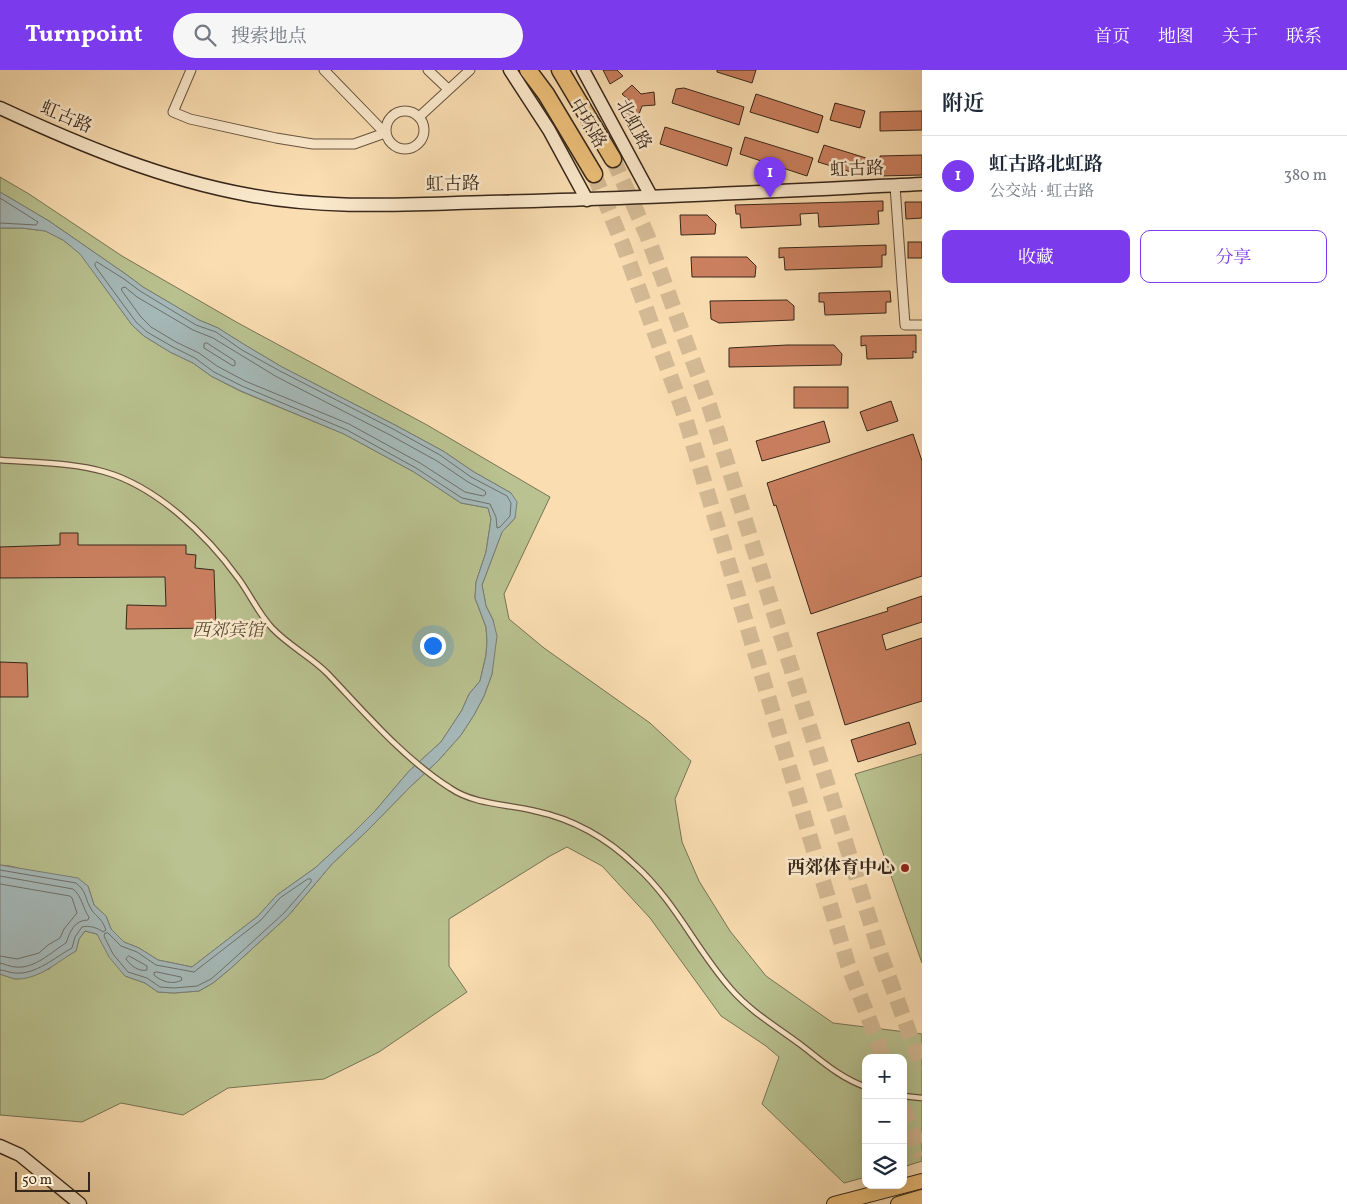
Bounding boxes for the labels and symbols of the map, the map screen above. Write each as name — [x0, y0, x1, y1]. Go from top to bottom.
street label: 中环路 — [562, 94, 612, 154]
street label: 北虹路 — [609, 95, 657, 155]
street label: 虹古路 — [36, 96, 96, 140]
pin: 1 — [754, 157, 786, 198]
street label: 虹古路 — [830, 157, 884, 183]
street label: 虹古路 — [426, 172, 480, 198]
park label: 西郊宾馆 — [192, 619, 267, 644]
your location — [420, 633, 446, 659]
place label: 西郊体育中心 — [787, 856, 895, 881]
marker: 西郊体育中心 — [899, 862, 911, 874]
scale bar — [15, 1169, 90, 1192]

